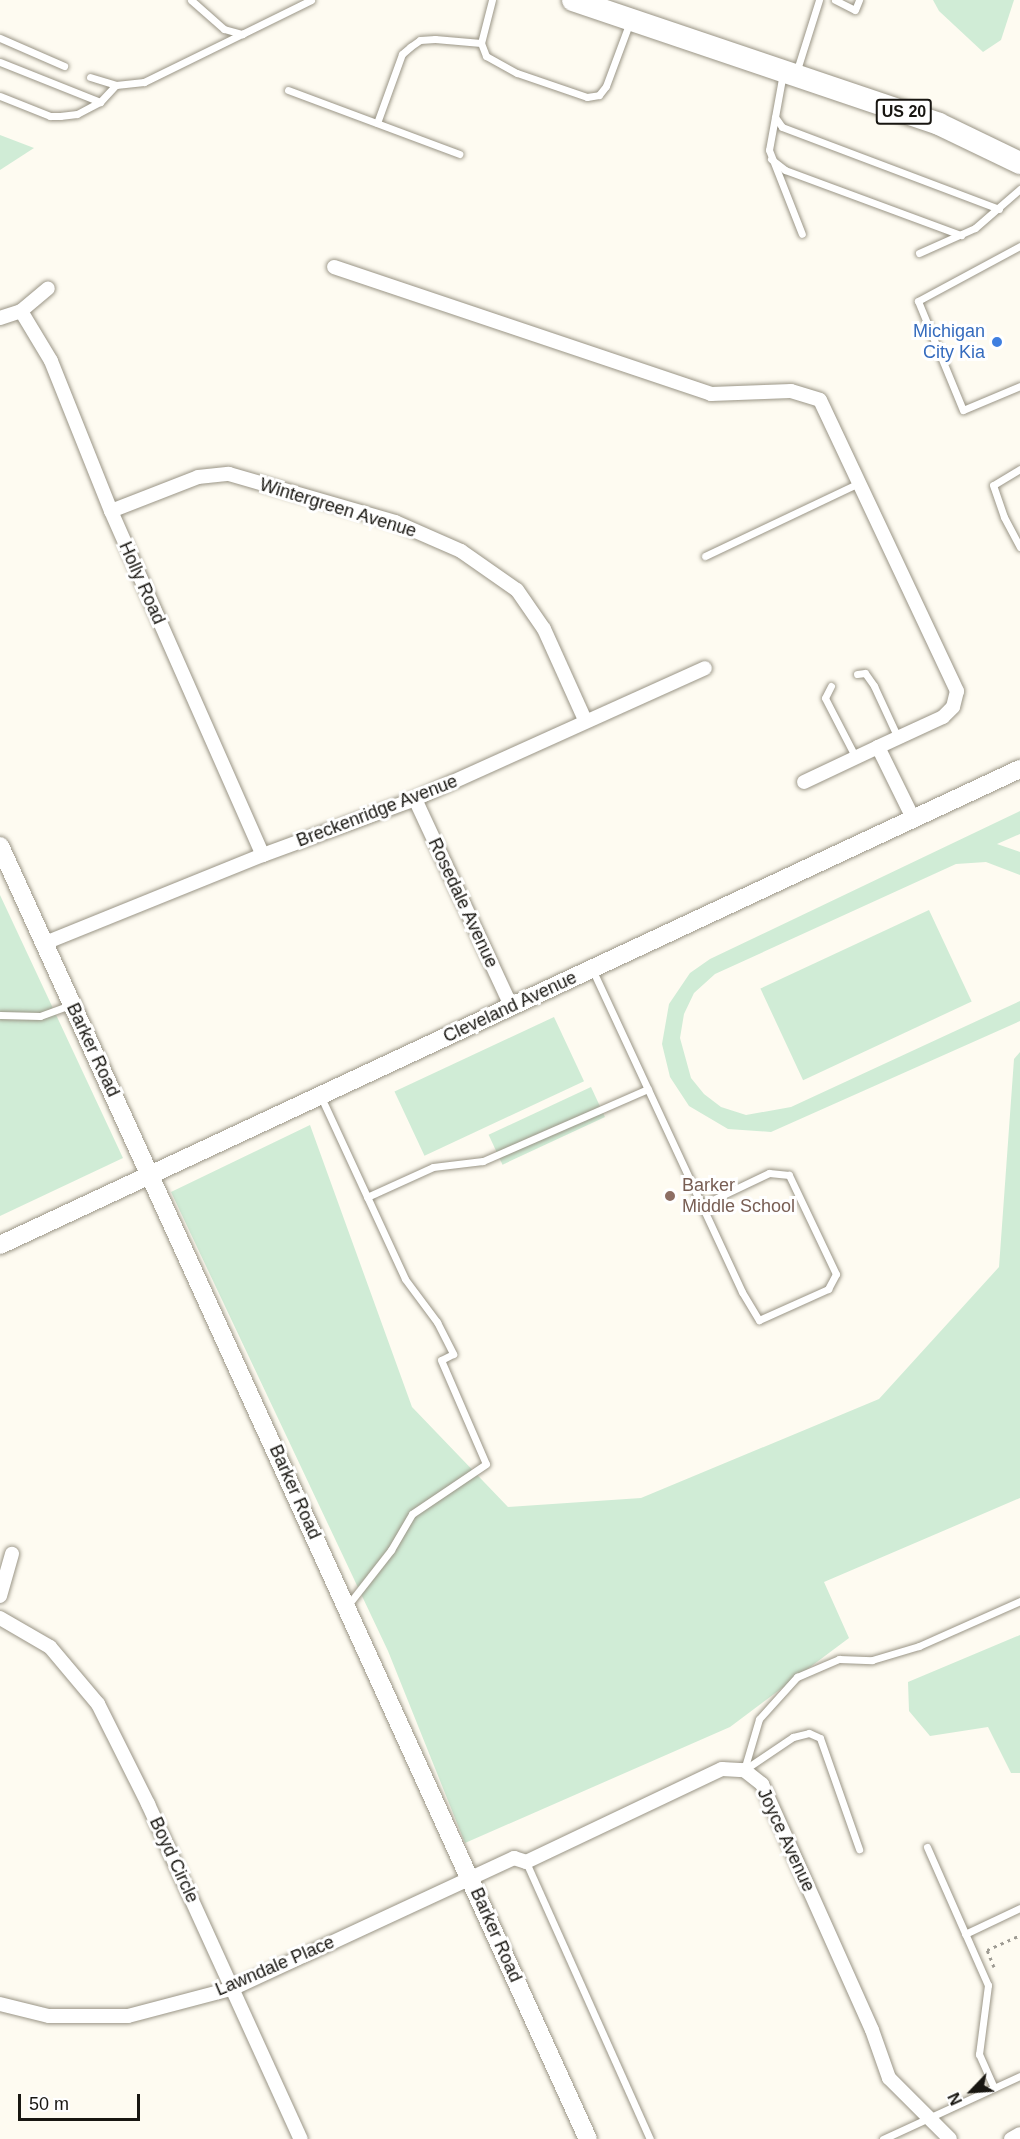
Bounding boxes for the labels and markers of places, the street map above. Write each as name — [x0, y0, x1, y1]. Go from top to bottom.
place label: Michigan City Kia — [913, 321, 985, 364]
marker: Michigan City Kia — [990, 335, 1004, 349]
place label: Barker Middle School — [682, 1175, 795, 1218]
marker: Barker Middle School — [663, 1189, 677, 1203]

